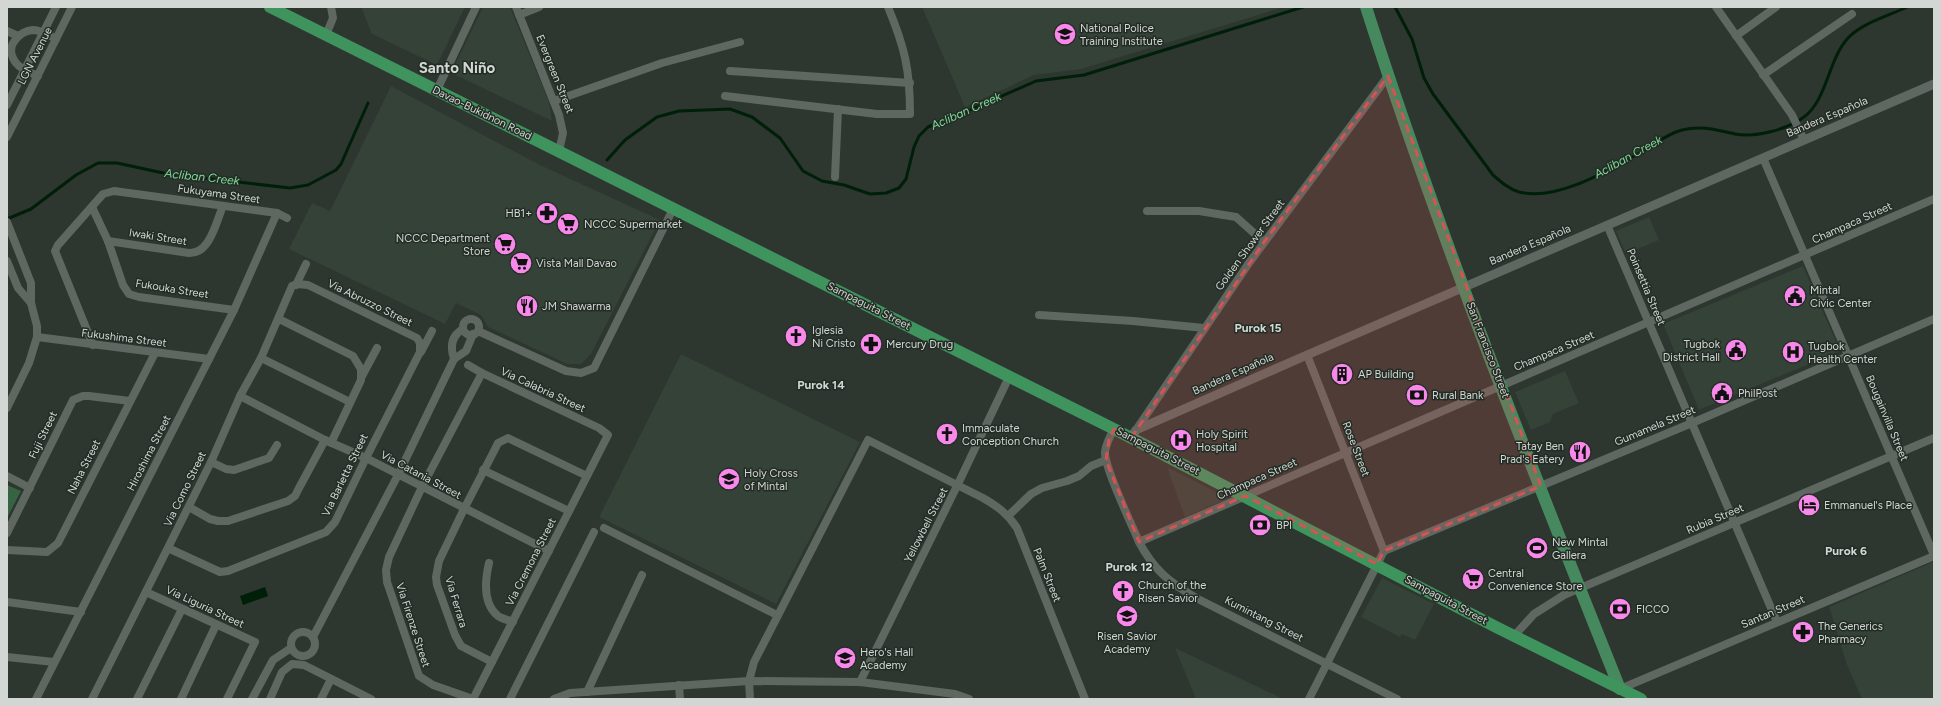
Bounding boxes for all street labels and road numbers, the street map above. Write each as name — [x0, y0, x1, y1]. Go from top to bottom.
street label: LGN Avenue — [15, 25, 55, 87]
street label: Evergreen Street — [533, 33, 577, 115]
street label: Davao-Bukidnon Road — [430, 83, 534, 143]
street label: Bandera Española — [1784, 94, 1870, 140]
street label: Fukuyama Street — [177, 182, 261, 206]
street label: Golden Shower Street — [1213, 197, 1287, 293]
street label: Champaca Street — [1810, 200, 1894, 246]
street label: Bandera Española — [1487, 222, 1573, 268]
street label: Iwaki Street — [128, 226, 188, 248]
street label: Poinsettia Street — [1624, 247, 1668, 327]
street label: Fukouka Street — [134, 277, 210, 301]
street label: Via Abruzzo Street — [325, 277, 415, 329]
street label: Sampaguita Street — [825, 279, 913, 333]
street label: San Francisco Street — [1464, 300, 1512, 400]
street label: Fukushima Street — [81, 326, 167, 350]
street label: Champaca Street — [1512, 328, 1596, 374]
street label: Bandera Española — [1190, 350, 1276, 398]
street label: Via Calabria Street — [499, 365, 587, 415]
street label: Bougainvilla Street — [1863, 373, 1911, 463]
street label: Gumamela Street — [1613, 403, 1697, 449]
street label: Fuji Street — [26, 409, 60, 461]
street label: Hiroshima Street — [124, 413, 174, 493]
street label: Rose Street — [1340, 420, 1372, 478]
street label: Sampaguita Street — [1114, 424, 1202, 478]
street label: Via Barletta Street — [319, 432, 371, 518]
street label: Naha Street — [65, 438, 103, 496]
street label: Via Catania Street — [378, 448, 464, 502]
street label: Via Como Street — [161, 449, 209, 529]
street label: Champaca Street — [1215, 456, 1299, 502]
street label: Yellowbell Street — [901, 485, 951, 565]
street label: Rubia Street — [1684, 501, 1746, 537]
street label: Via Cremona Street — [503, 516, 559, 608]
street label: Palm Street — [1030, 546, 1064, 604]
street label: Sampaguita Street — [1402, 573, 1490, 627]
street label: Via Ferrara — [442, 575, 470, 629]
street label: Via Firenze Street — [393, 581, 433, 669]
street label: Via Liguria Street — [164, 583, 246, 631]
street label: Santan Street — [1739, 593, 1807, 631]
street label: Kumintang Street — [1222, 594, 1306, 644]

